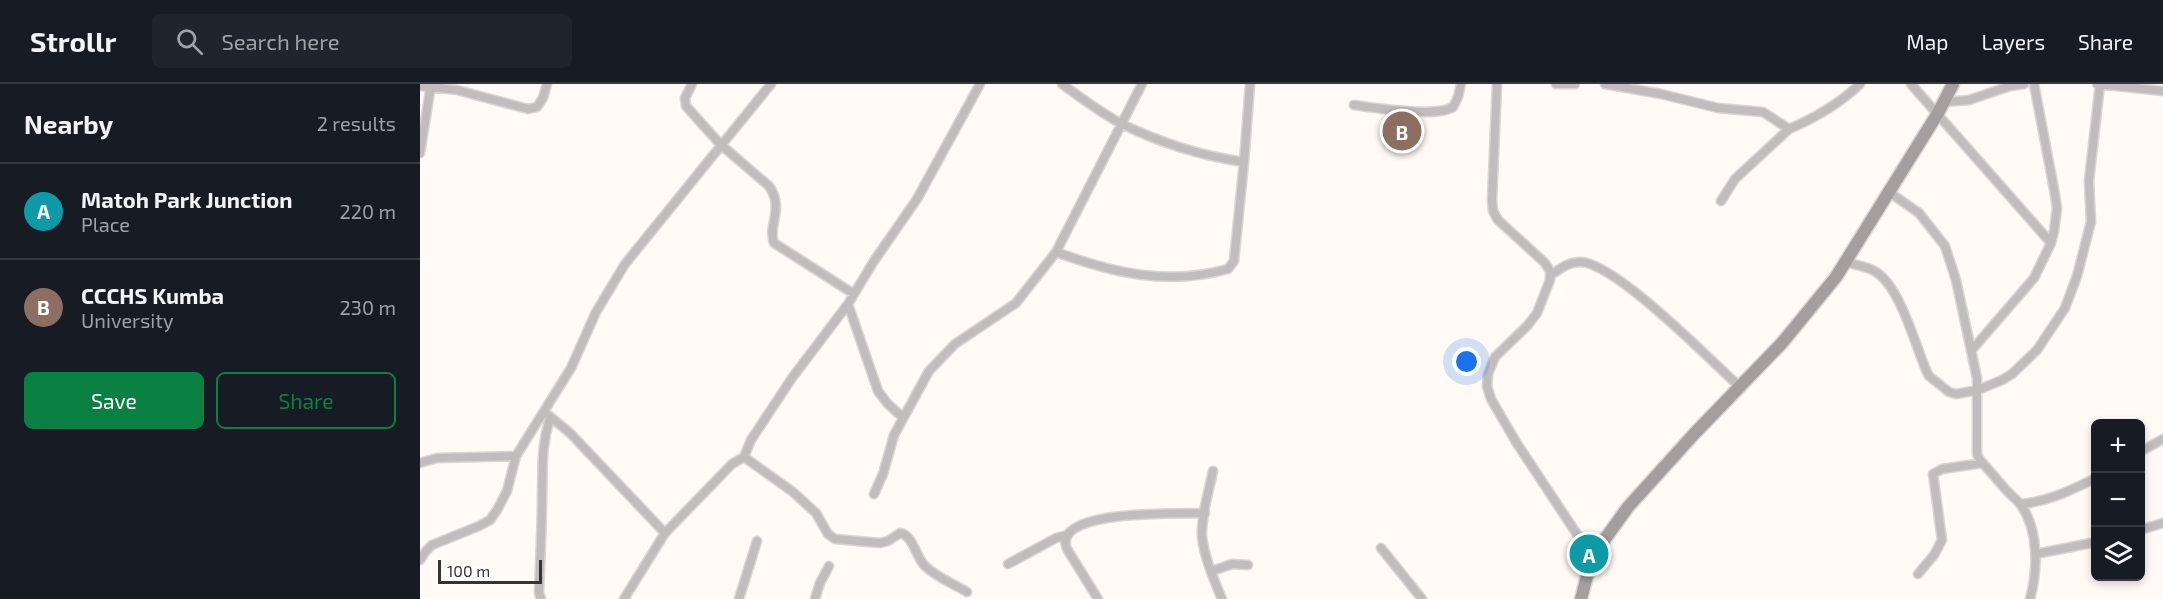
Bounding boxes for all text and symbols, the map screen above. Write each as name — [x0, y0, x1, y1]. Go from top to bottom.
search box — [152, 14, 572, 68]
text: Strollr — [30, 24, 116, 58]
icon: search — [173, 25, 206, 58]
text: Search here — [221, 28, 340, 54]
text: Map — [1906, 29, 1948, 54]
text: Layers — [1981, 29, 2045, 54]
text: Share — [2078, 29, 2133, 54]
text: Nearby — [24, 108, 113, 139]
pin: B — [1382, 108, 1422, 154]
text: 2 results — [317, 111, 396, 135]
text: Matoh Park Junction — [81, 186, 293, 212]
text: A — [37, 199, 50, 223]
text: 220 m — [339, 199, 396, 223]
text: Place — [81, 212, 130, 236]
text: CCCHS Kumba — [81, 282, 224, 308]
text: B — [37, 295, 50, 319]
text: 230 m — [340, 295, 396, 319]
text: University — [81, 308, 173, 332]
your location — [1452, 347, 1481, 376]
button: Save — [24, 372, 204, 429]
button: Share — [216, 372, 396, 429]
map controls — [2091, 419, 2145, 581]
button: + — [2091, 419, 2145, 473]
button: − — [2091, 473, 2145, 527]
button: layers — [2091, 527, 2145, 581]
pin: A — [1570, 532, 1608, 576]
scale bar — [438, 557, 542, 584]
text: 100 m — [447, 561, 490, 580]

